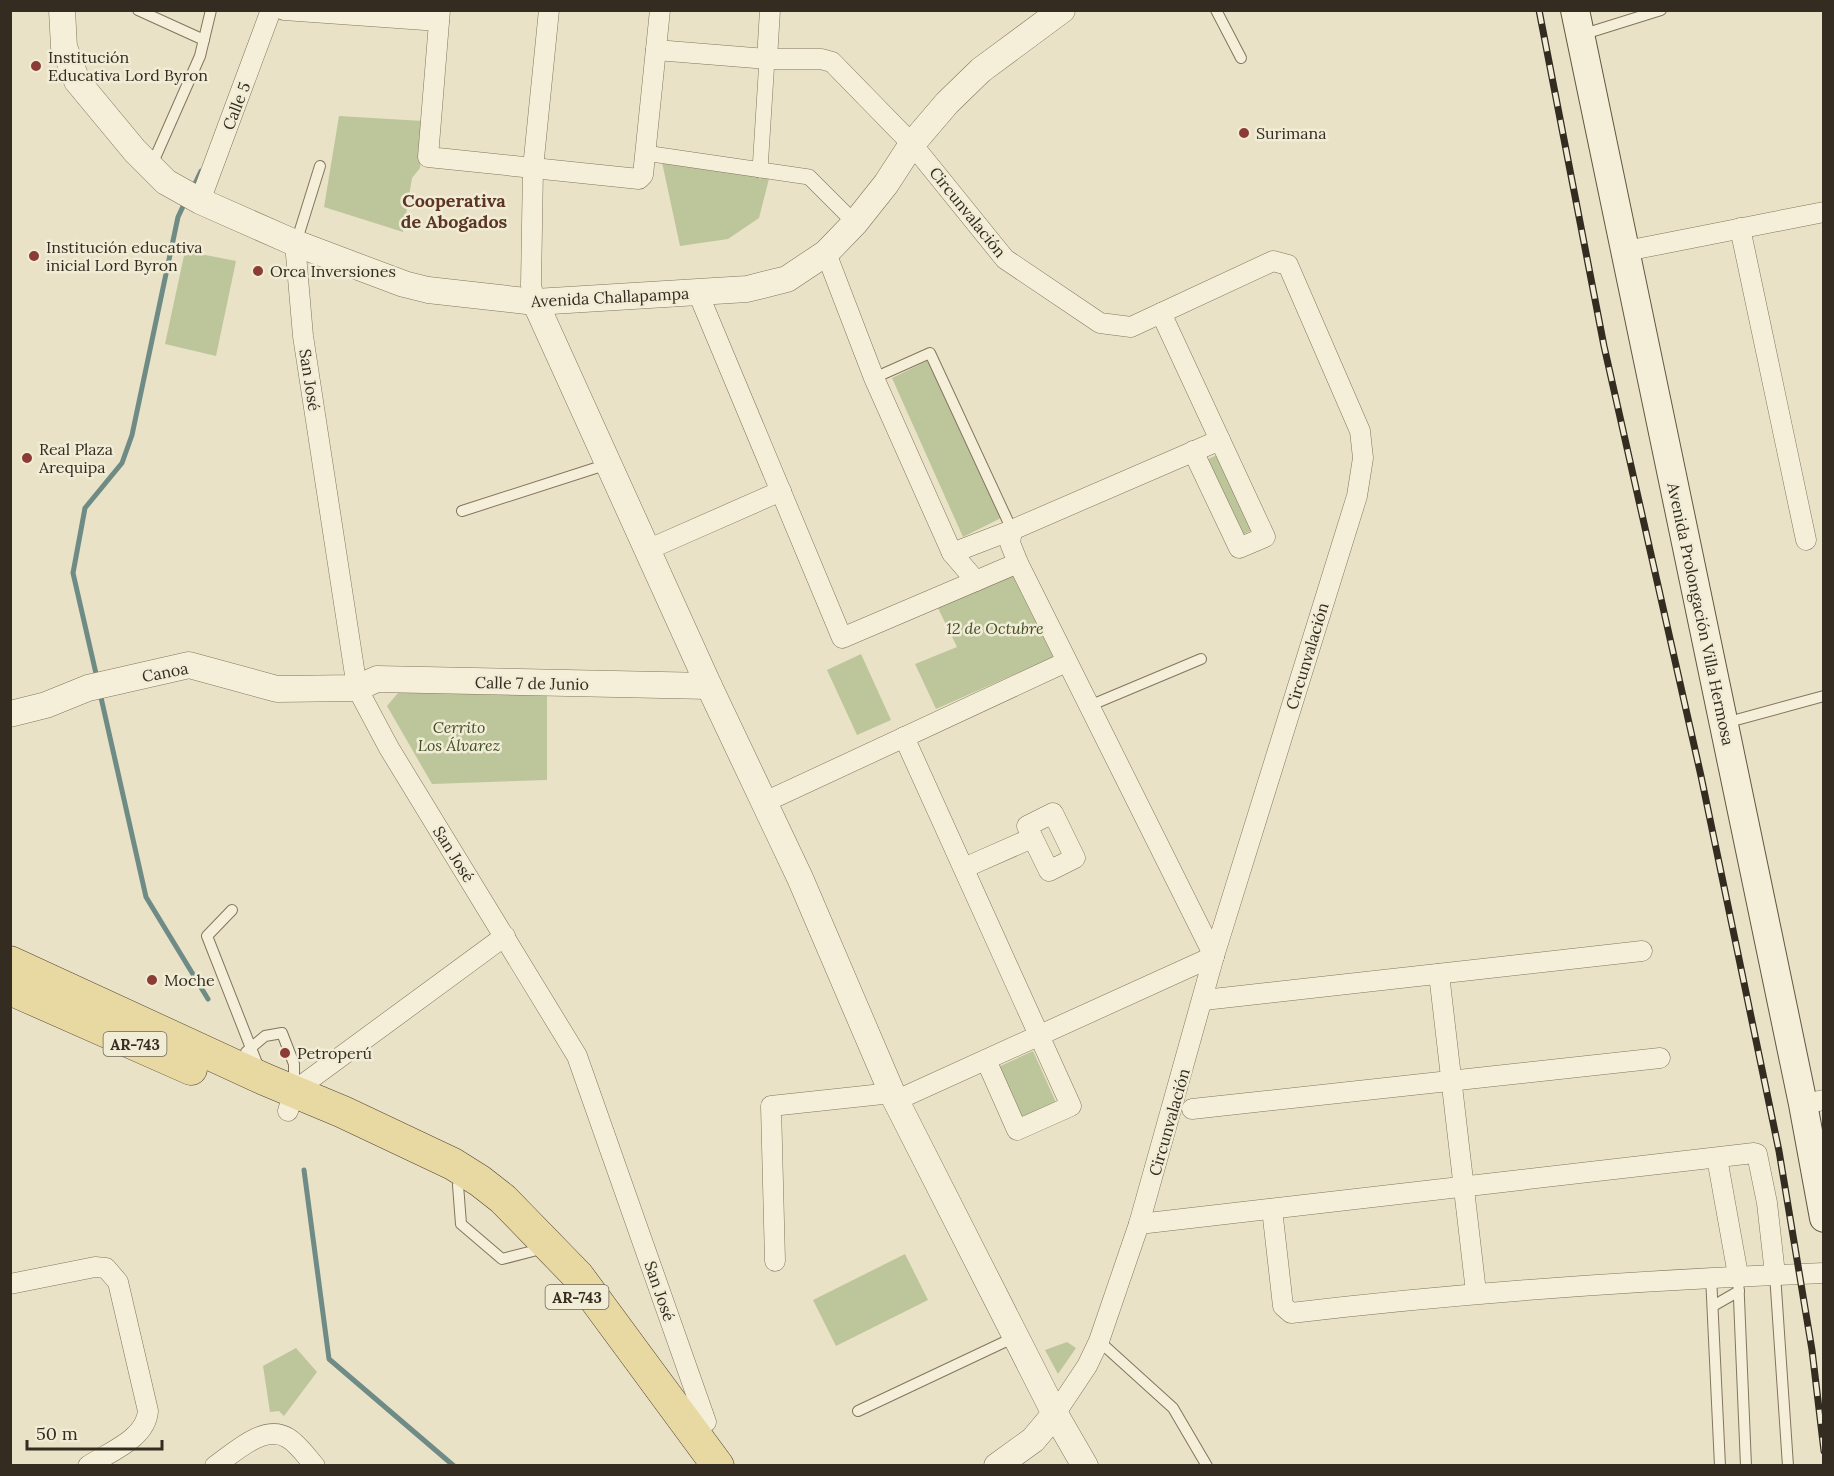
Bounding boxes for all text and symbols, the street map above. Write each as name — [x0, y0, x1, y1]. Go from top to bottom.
place label: Institución Educativa Lord Byron — [48, 47, 208, 85]
marker: Institución Educativa Lord Byron — [29, 59, 43, 73]
street label: Calle 5 — [218, 79, 254, 133]
place label: Surimana — [1256, 123, 1326, 143]
marker: Surimana — [1237, 126, 1251, 140]
street label: Circunvalación — [925, 163, 1011, 262]
district label: Cooperativa de Abogados — [401, 189, 508, 233]
place label: Institución educativa inicial Lord Byron — [46, 237, 203, 275]
marker: Institución educativa inicial Lord Byron — [27, 249, 41, 263]
place label: Orca Inversiones — [270, 261, 396, 281]
marker: Orca Inversiones — [251, 264, 265, 278]
street label: Avenida Challapampa — [529, 283, 690, 311]
street label: San José — [295, 348, 325, 413]
place label: Real Plaza Arequipa — [38, 439, 113, 477]
marker: Real Plaza Arequipa — [20, 451, 34, 465]
street label: Avenida Prolongación Villa Hermosa — [1663, 480, 1739, 747]
street label: Circunvalación — [1281, 600, 1333, 712]
park label: 12 de Octubre — [946, 618, 1044, 638]
street label: Canoa — [140, 658, 190, 686]
street label: Calle 7 de Junio — [475, 672, 589, 694]
park label: Cerrito Los Álvarez — [418, 717, 500, 755]
street label: San José — [429, 822, 479, 886]
place label: Moche — [164, 970, 215, 990]
marker: Moche — [145, 973, 159, 987]
road number: AR-743 — [104, 1032, 166, 1056]
place label: Petroperú — [297, 1043, 373, 1063]
marker: Petroperú — [278, 1046, 292, 1060]
street label: Circunvalación — [1144, 1066, 1194, 1178]
street label: San José — [640, 1258, 680, 1324]
road number: AR-743 — [546, 1285, 608, 1309]
scale bar — [27, 1413, 162, 1451]
text: 50 m — [36, 1422, 78, 1445]

